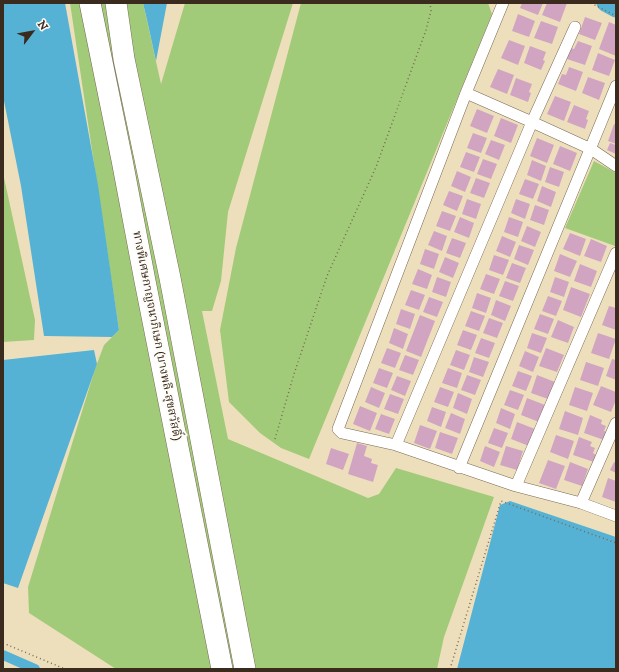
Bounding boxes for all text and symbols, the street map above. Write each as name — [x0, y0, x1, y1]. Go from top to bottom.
north arrow — [12, 12, 52, 52]
text: N — [34, 18, 51, 33]
street label: ทางพิเศษกาญจนาภิเษก (บางพลี-สุขสวัสดิ์) — [129, 230, 183, 442]

